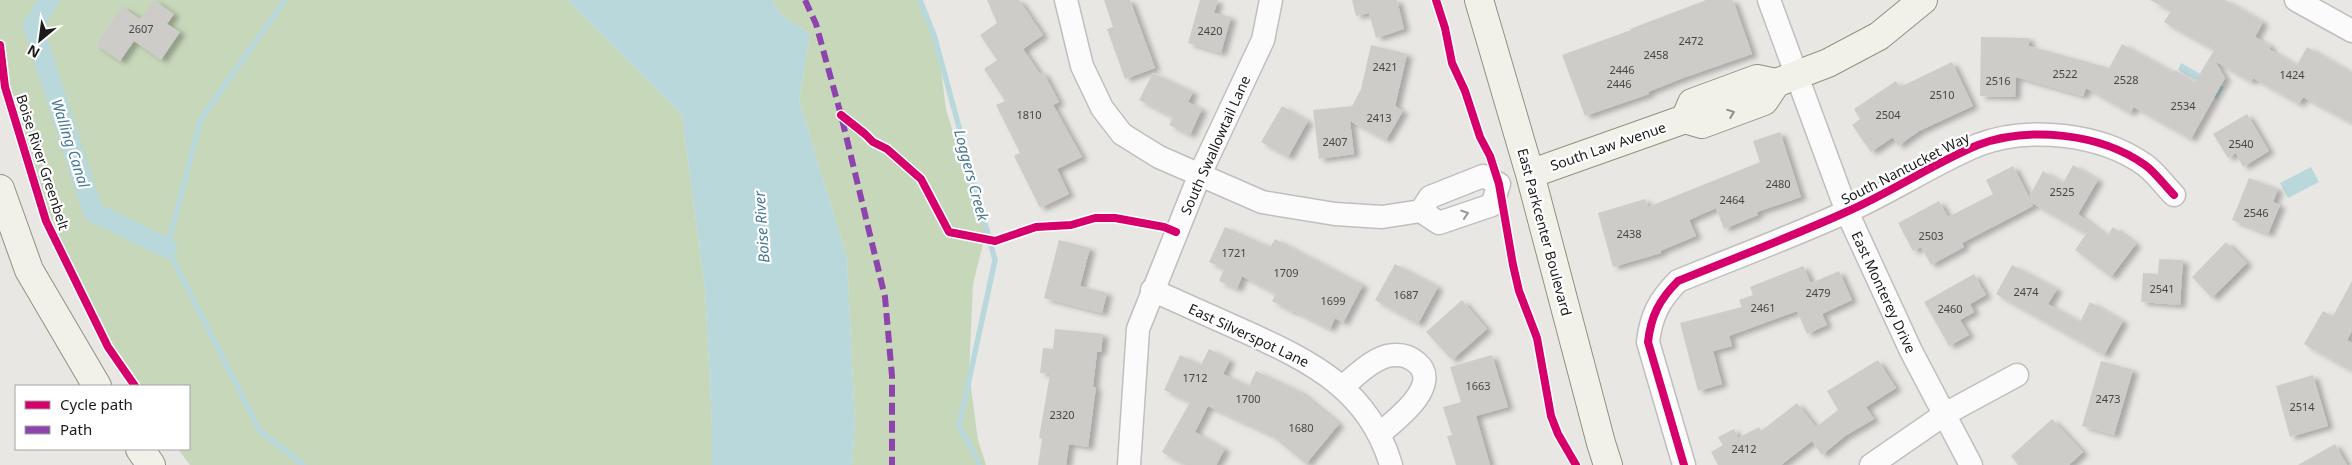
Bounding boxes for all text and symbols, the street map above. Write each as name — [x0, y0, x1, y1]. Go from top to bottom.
north arrow — [15, 15, 65, 65]
house number: 2607 — [128, 21, 154, 36]
house number: 2420 — [1197, 23, 1223, 38]
house number: 2472 — [1678, 33, 1704, 48]
text: N — [24, 41, 43, 63]
house number: 2458 — [1643, 47, 1669, 62]
house number: 2421 — [1372, 59, 1398, 74]
house number: 2446 — [1609, 62, 1635, 77]
house number: 2522 — [2052, 66, 2078, 81]
house number: 1424 — [2279, 67, 2305, 82]
street label: South Swallowtail Lane — [1176, 72, 1254, 218]
house number: 2528 — [2113, 72, 2139, 87]
house number: 2516 — [1985, 73, 2011, 88]
house number: 2446 — [1606, 76, 1632, 91]
house number: 2510 — [1929, 87, 1955, 102]
street label: Boise River Greenbelt — [12, 92, 74, 232]
water label: Walling Canal — [47, 96, 95, 191]
house number: 2534 — [2170, 98, 2196, 113]
house number: 1810 — [1016, 107, 1042, 122]
house number: 2504 — [1875, 107, 1901, 122]
one-way arrow — [1726, 109, 1735, 120]
house number: 2413 — [1366, 110, 1392, 125]
street label: South Law Avenue — [1548, 117, 1668, 175]
water label: Loggers Creek — [950, 127, 994, 223]
street label: South Nantucket Way — [1838, 127, 1973, 209]
house number: 2407 — [1322, 134, 1348, 149]
house number: 2540 — [2228, 136, 2254, 151]
street label: East Parkcenter Boulevard — [1513, 146, 1577, 318]
house number: 2480 — [1765, 176, 1791, 191]
house number: 2525 — [2049, 184, 2075, 199]
water label: Boise River — [748, 189, 773, 264]
house number: 2464 — [1719, 192, 1745, 207]
house number: 2546 — [2243, 205, 2269, 220]
one-way arrow — [1460, 210, 1468, 220]
house number: 2438 — [1616, 226, 1642, 241]
street label: East Monterey Drive — [1847, 228, 1921, 356]
house number: 2503 — [1918, 228, 1944, 243]
house number: 1721 — [1221, 245, 1247, 260]
house number: 1709 — [1273, 265, 1299, 280]
house number: 2541 — [2149, 281, 2175, 296]
house number: 2474 — [2013, 284, 2039, 299]
house number: 2479 — [1805, 285, 1831, 300]
house number: 1687 — [1393, 287, 1419, 302]
house number: 1699 — [1320, 293, 1346, 308]
street label: East Silverspot Lane — [1186, 299, 1312, 371]
house number: 2461 — [1750, 300, 1776, 315]
house number: 2460 — [1937, 301, 1963, 316]
house number: 1712 — [1182, 370, 1208, 385]
house number: 1663 — [1465, 378, 1491, 393]
legend — [15, 385, 190, 450]
house number: 1700 — [1235, 391, 1261, 406]
house number: 2473 — [2095, 391, 2121, 406]
text: Cycle path — [60, 394, 133, 414]
house number: 2514 — [2289, 399, 2315, 414]
house number: 2320 — [1049, 407, 1075, 422]
text: Path — [60, 419, 92, 439]
house number: 1680 — [1288, 420, 1314, 435]
house number: 2412 — [1731, 441, 1757, 456]

